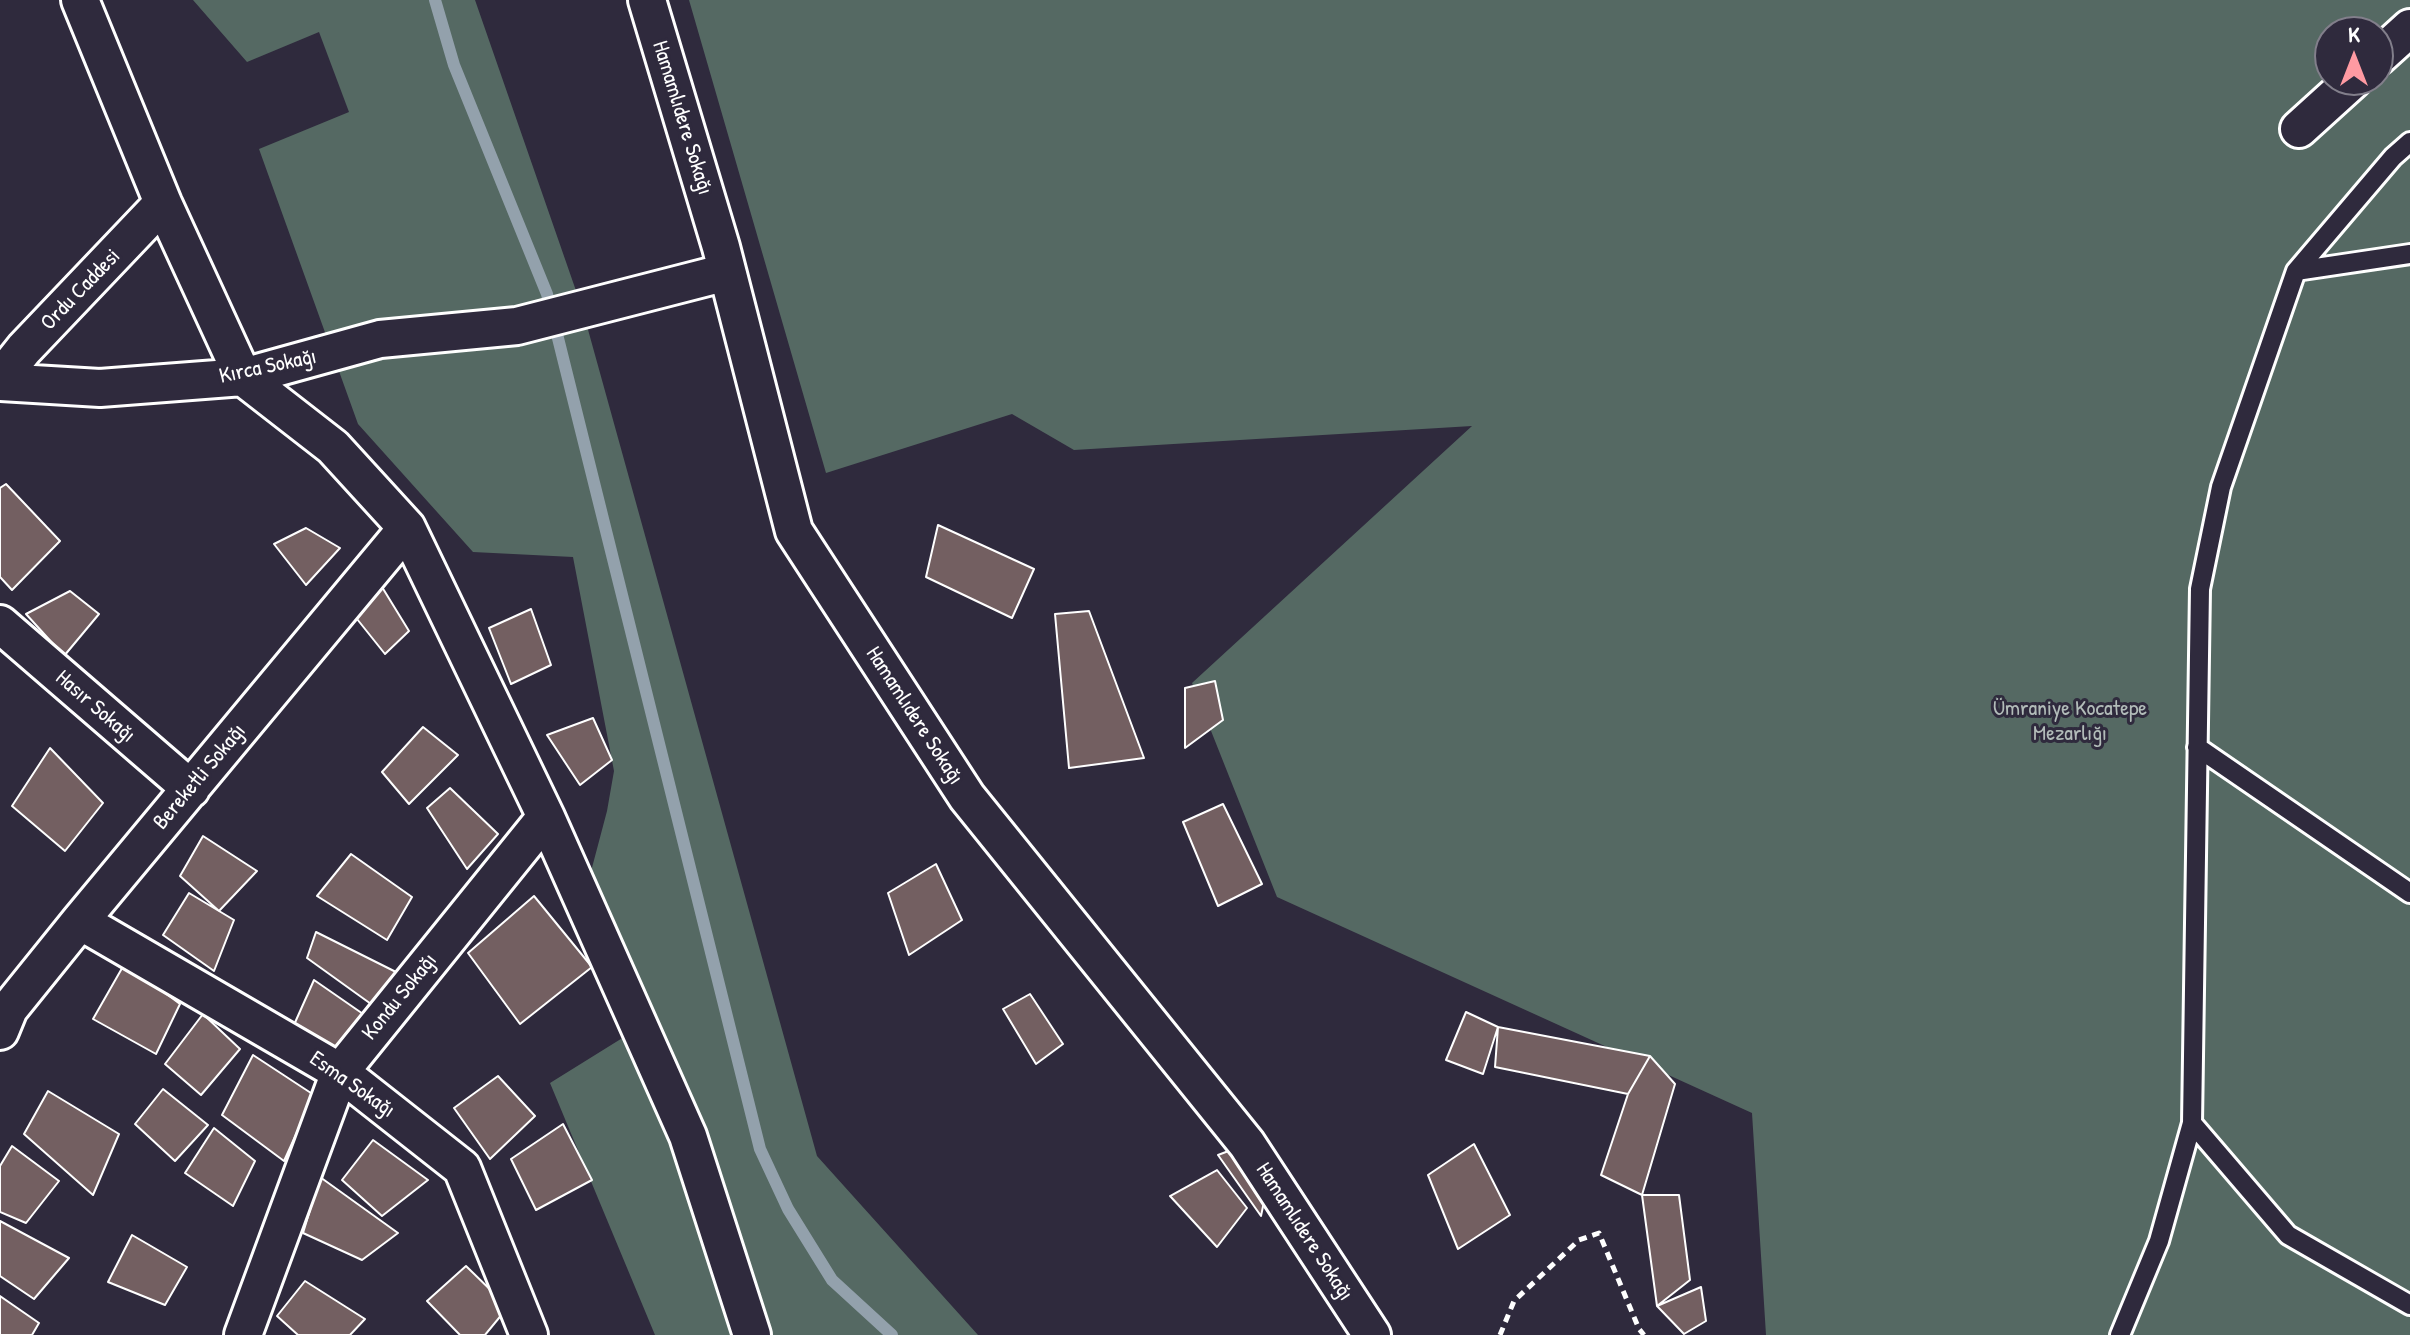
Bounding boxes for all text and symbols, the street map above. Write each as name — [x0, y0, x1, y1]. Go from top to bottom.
north arrow — [2314, 16, 2394, 96]
text: K — [2348, 19, 2360, 49]
street label: Hamamlıdere Sokağı — [646, 38, 718, 198]
street label: Ordu Caddesi — [36, 244, 126, 336]
street label: Kırca Sokağı — [217, 344, 319, 390]
street label: Hamamlıdere Sokağı — [860, 642, 968, 790]
street label: Hasır Sokağı — [50, 665, 140, 749]
park label: Ümraniye Kocatepe Mezarlığı — [1993, 696, 2147, 748]
street label: Bereketli Sokağı — [148, 719, 252, 835]
street label: Kondu Sokağı — [357, 948, 443, 1046]
street label: Esma Sokağı — [304, 1046, 400, 1124]
street label: Hamamlıdere Sokağı — [1250, 1158, 1358, 1306]

